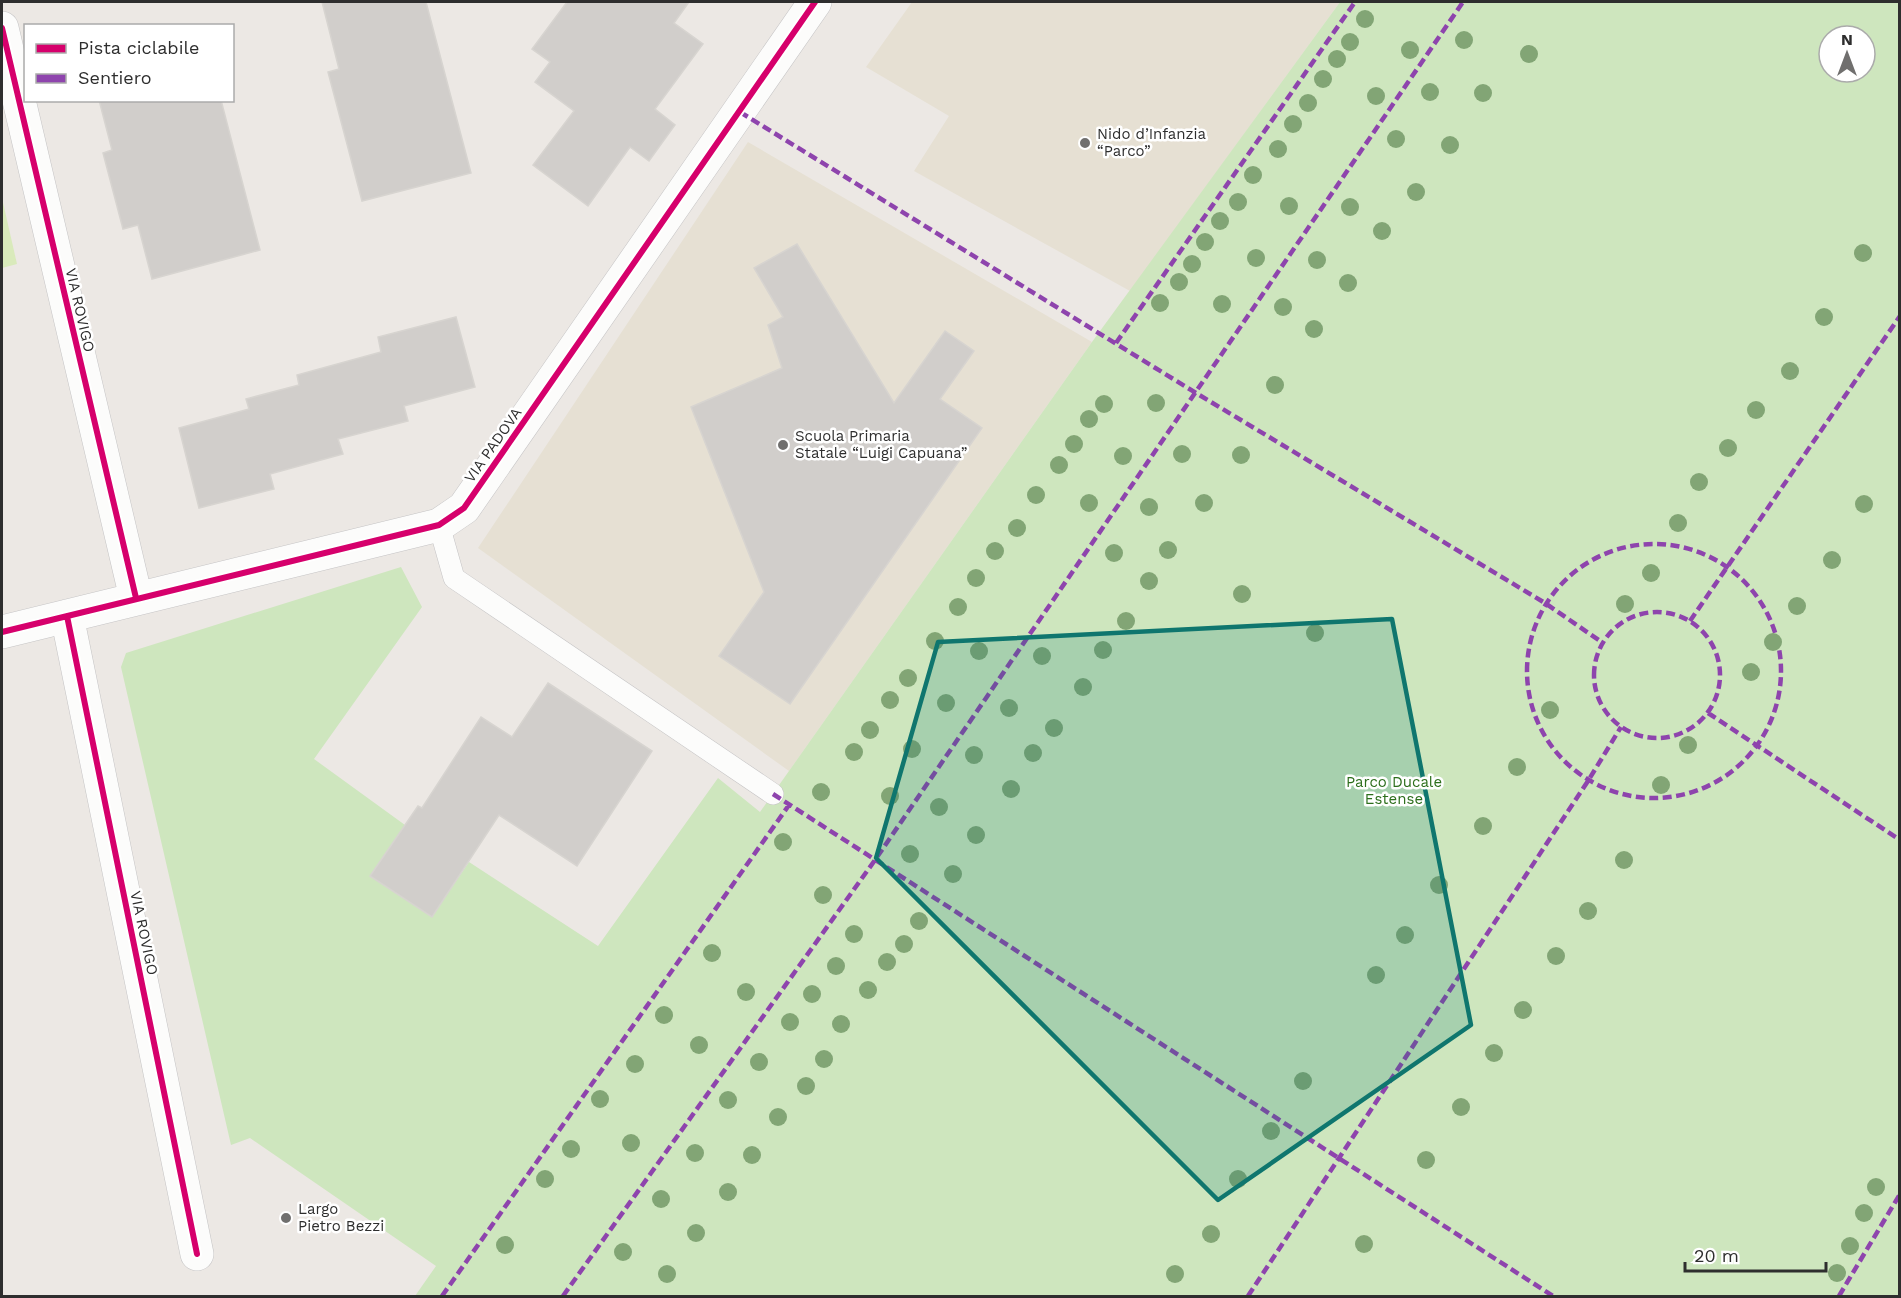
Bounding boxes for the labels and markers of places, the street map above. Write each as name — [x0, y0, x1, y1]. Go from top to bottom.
place label: Nido d’Infanzia “Parco” — [1097, 125, 1207, 160]
marker: Nido d’Infanzia “Parco” — [1078, 136, 1092, 150]
place label: Scuola Primaria Statale “Luigi Capuana” — [795, 427, 968, 462]
marker: Scuola Primaria Statale “Luigi Capuana” — [776, 438, 790, 452]
place label: Largo Pietro Bezzi — [298, 1200, 384, 1235]
marker: Largo Pietro Bezzi — [279, 1211, 293, 1225]

